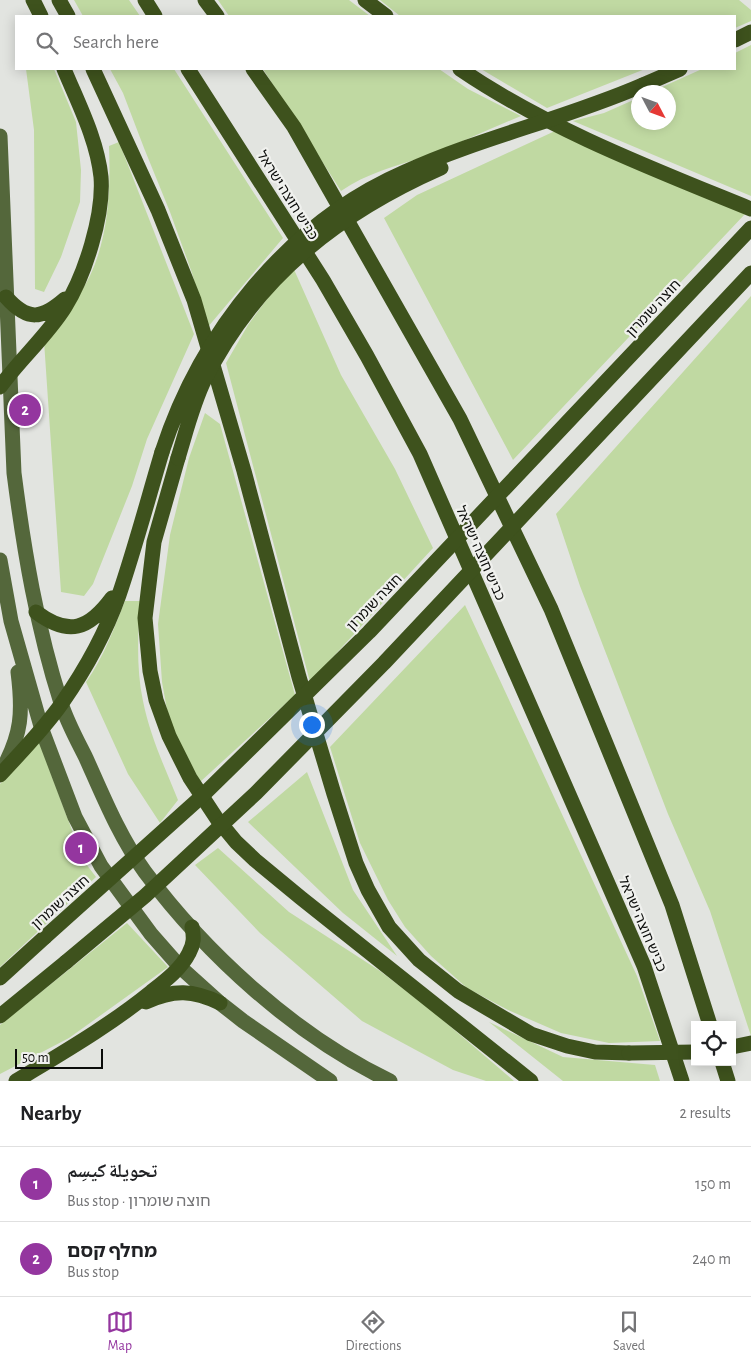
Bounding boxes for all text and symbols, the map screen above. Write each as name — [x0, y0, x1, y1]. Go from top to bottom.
search box — [15, 15, 736, 70]
icon: search — [33, 29, 61, 57]
text: Search here — [73, 33, 159, 52]
north arrow — [631, 85, 676, 130]
street label: כביש חוצה ישראל — [254, 149, 320, 242]
street label: חוצה שומרון — [624, 278, 683, 340]
pin: 2 — [9, 391, 41, 429]
street label: כביש חוצה ישראל — [453, 504, 507, 603]
street label: חוצה שומרון — [345, 572, 405, 634]
your location — [299, 712, 325, 738]
pin: 1 — [65, 829, 97, 867]
street label: חוצה שומרון — [29, 873, 92, 932]
street label: כביש חוצה ישראל — [616, 875, 668, 974]
map controls — [691, 1021, 736, 1066]
button: locate — [691, 1021, 736, 1066]
scale bar — [15, 1046, 102, 1069]
text: 50 m — [22, 1051, 49, 1065]
text: Nearby — [20, 1103, 81, 1124]
text: 2 results — [679, 1105, 731, 1121]
text: تحويلة كيسِم — [67, 1162, 157, 1181]
text: 1 — [33, 1176, 39, 1192]
text: 150 m — [695, 1176, 731, 1192]
text: Bus stop · חוצה שומרון — [67, 1193, 211, 1209]
text: מחלף קסם — [67, 1242, 157, 1261]
text: 2 — [32, 1251, 40, 1267]
text: 240 m — [692, 1251, 731, 1267]
text: Bus stop — [67, 1264, 119, 1280]
tab: Map — [106, 1308, 134, 1355]
tab: Directions — [346, 1308, 401, 1355]
tab: Saved — [613, 1308, 645, 1355]

